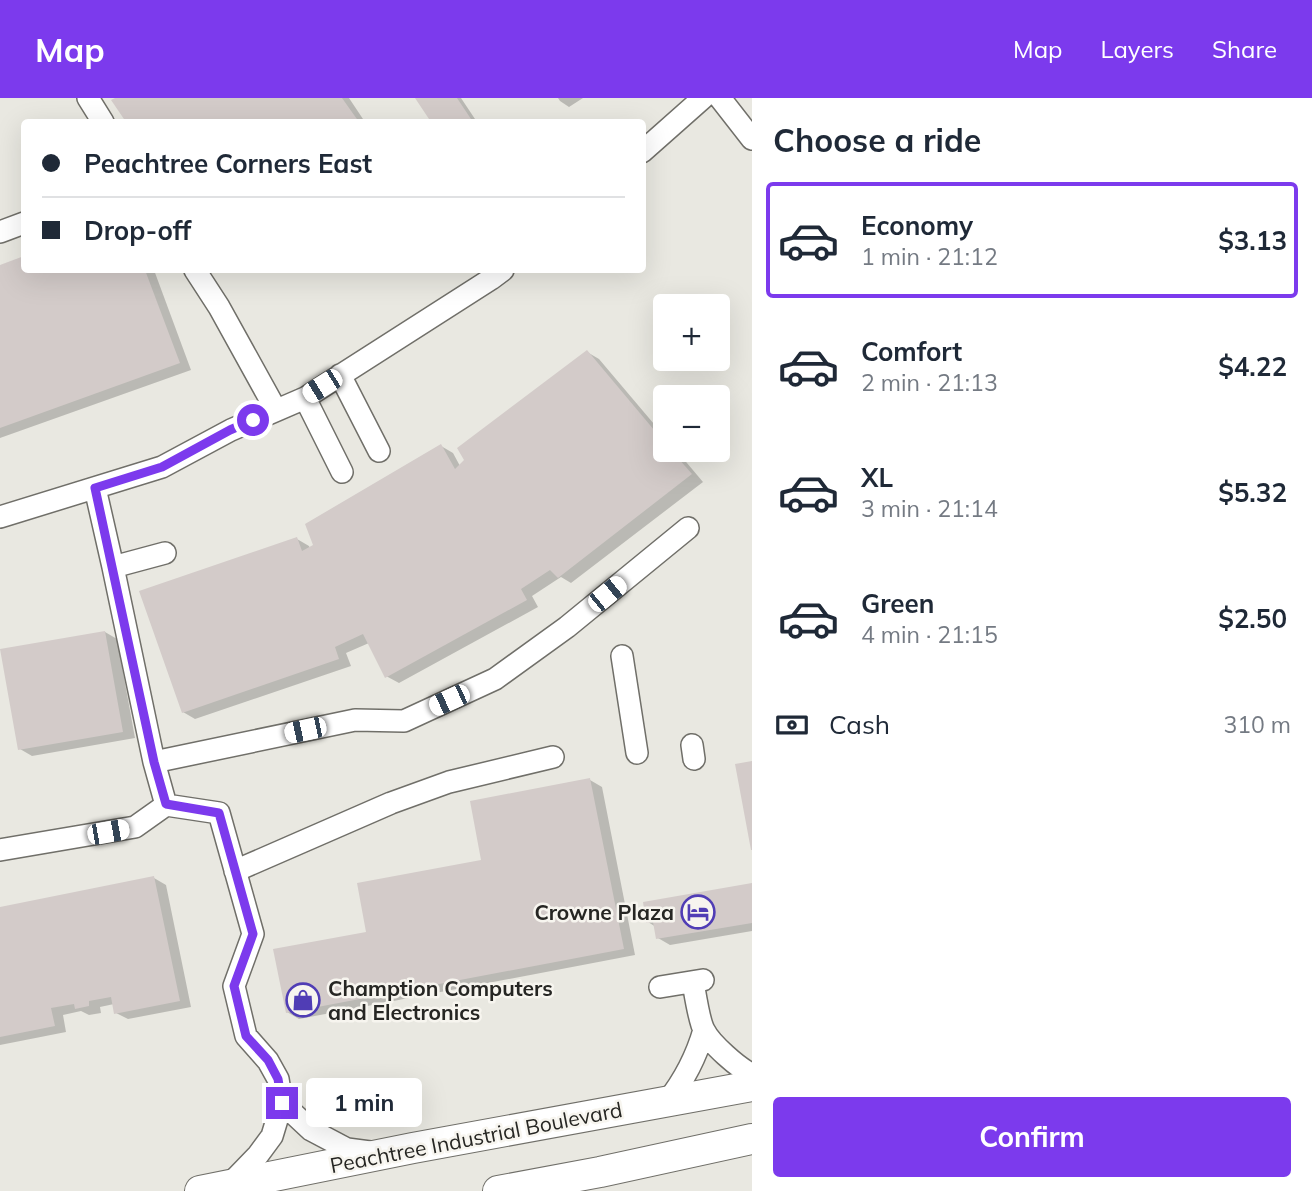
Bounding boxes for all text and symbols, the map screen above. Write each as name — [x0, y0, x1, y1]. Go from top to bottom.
text: Map — [35, 29, 105, 70]
text: Map — [1013, 34, 1062, 64]
text: Layers — [1100, 34, 1174, 64]
text: Share — [1212, 34, 1277, 64]
text: Choose a ride — [773, 120, 981, 160]
text: Peachtree Corners East — [84, 147, 372, 180]
icon: car — [777, 209, 840, 272]
text: Economy — [861, 209, 973, 242]
text: Drop-off — [84, 214, 191, 247]
text: $3.13 — [1218, 224, 1287, 257]
text: 1 min · 21:12 — [861, 242, 998, 271]
map controls — [653, 294, 730, 462]
button: + — [653, 294, 730, 371]
icon: car — [777, 335, 840, 398]
text: Comfort — [861, 335, 962, 368]
text: $4.22 — [1218, 350, 1287, 383]
car — [299, 366, 346, 406]
text: 2 min · 21:13 — [861, 368, 998, 397]
button: − — [653, 385, 730, 462]
route start — [237, 404, 269, 436]
icon: car — [777, 461, 840, 524]
text: XL — [861, 461, 893, 494]
text: $5.32 — [1218, 476, 1287, 509]
text: 3 min · 21:14 — [861, 494, 998, 523]
car — [585, 573, 630, 615]
icon: car — [777, 587, 840, 650]
text: Green — [861, 587, 934, 620]
text: $2.50 — [1218, 602, 1287, 635]
text: 4 min · 21:15 — [861, 620, 998, 649]
car — [426, 682, 473, 718]
icon: cash — [773, 706, 811, 744]
text: Cash — [829, 708, 890, 741]
text: 310 m — [1223, 710, 1291, 739]
car — [283, 715, 328, 745]
car — [86, 818, 131, 846]
hotel icon: Crowne Plaza — [679, 893, 717, 931]
place label: Crowne Plaza — [534, 899, 674, 925]
place label: Chamption Computers and Electronics — [328, 975, 553, 1025]
shop icon: Chamption Computers and Electronics — [284, 981, 322, 1019]
callout: 1 min — [306, 1079, 422, 1128]
route end — [266, 1087, 298, 1119]
text: 1 min — [334, 1088, 394, 1117]
street label: Peachtree Industrial Boulevard — [328, 1096, 624, 1178]
button: Confirm — [773, 1097, 1291, 1177]

